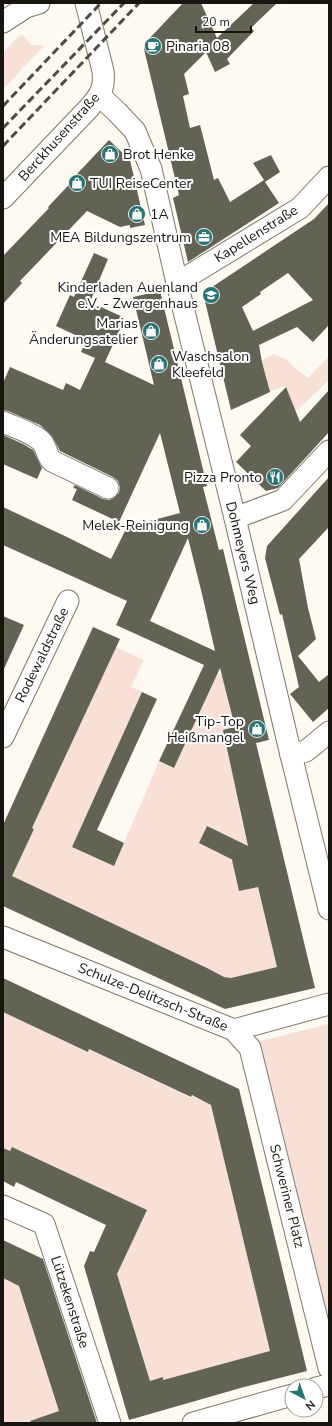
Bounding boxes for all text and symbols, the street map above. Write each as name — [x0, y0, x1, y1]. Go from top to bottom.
scale bar — [196, 8, 251, 34]
text: 20 m — [202, 14, 230, 30]
cafe icon: Pinaria 08 — [143, 36, 163, 56]
place label: Pinaria 08 — [166, 37, 230, 56]
street label: Berckhusenstraße — [14, 89, 104, 185]
shop icon: Brot Henke — [100, 144, 120, 164]
place label: Brot Henke — [123, 145, 194, 164]
shop icon: TUI ReiseCenter — [67, 173, 87, 193]
place label: TUI ReiseCenter — [90, 174, 192, 193]
street label: Kapellenstraße — [211, 201, 301, 267]
shop icon: 1A — [127, 204, 147, 224]
place label: 1A — [150, 205, 169, 224]
office icon: MEA Bildungszentrum — [194, 227, 214, 247]
place label: MEA Bildungszentrum — [50, 228, 191, 247]
place label: Kinderladen Auenland e.V. - Zwergenhaus — [58, 278, 198, 313]
school or university icon: Kinderladen Auenland e.V. - Zwergenhaus — [201, 285, 221, 305]
place label: Marias Änderungsatelier — [29, 314, 138, 349]
shop icon: Marias Änderungsatelier — [141, 321, 161, 341]
place label: Waschsalon Kleefeld — [172, 347, 249, 382]
shop icon: Waschsalon Kleefeld — [149, 354, 169, 374]
restaurant icon: Pizza Pronto — [265, 467, 285, 487]
place label: Pizza Pronto — [184, 468, 262, 487]
street label: Dohmeyers Weg — [221, 500, 265, 606]
shop icon: Melek-Reinigung — [192, 515, 212, 535]
place label: Melek-Reinigung — [82, 516, 189, 535]
street label: Rodewaldstraße — [11, 604, 73, 706]
place label: Tip-Top Heißmangel — [167, 712, 245, 747]
shop icon: Tip-Top Heißmangel — [247, 719, 267, 739]
street label: Schulze-Delitzsch-Straße — [75, 958, 231, 1036]
street label: Schweriner Platz — [265, 1142, 309, 1250]
street label: Lützekenstraße — [46, 1253, 94, 1351]
north arrow — [284, 1378, 324, 1418]
text: N — [302, 1397, 318, 1414]

